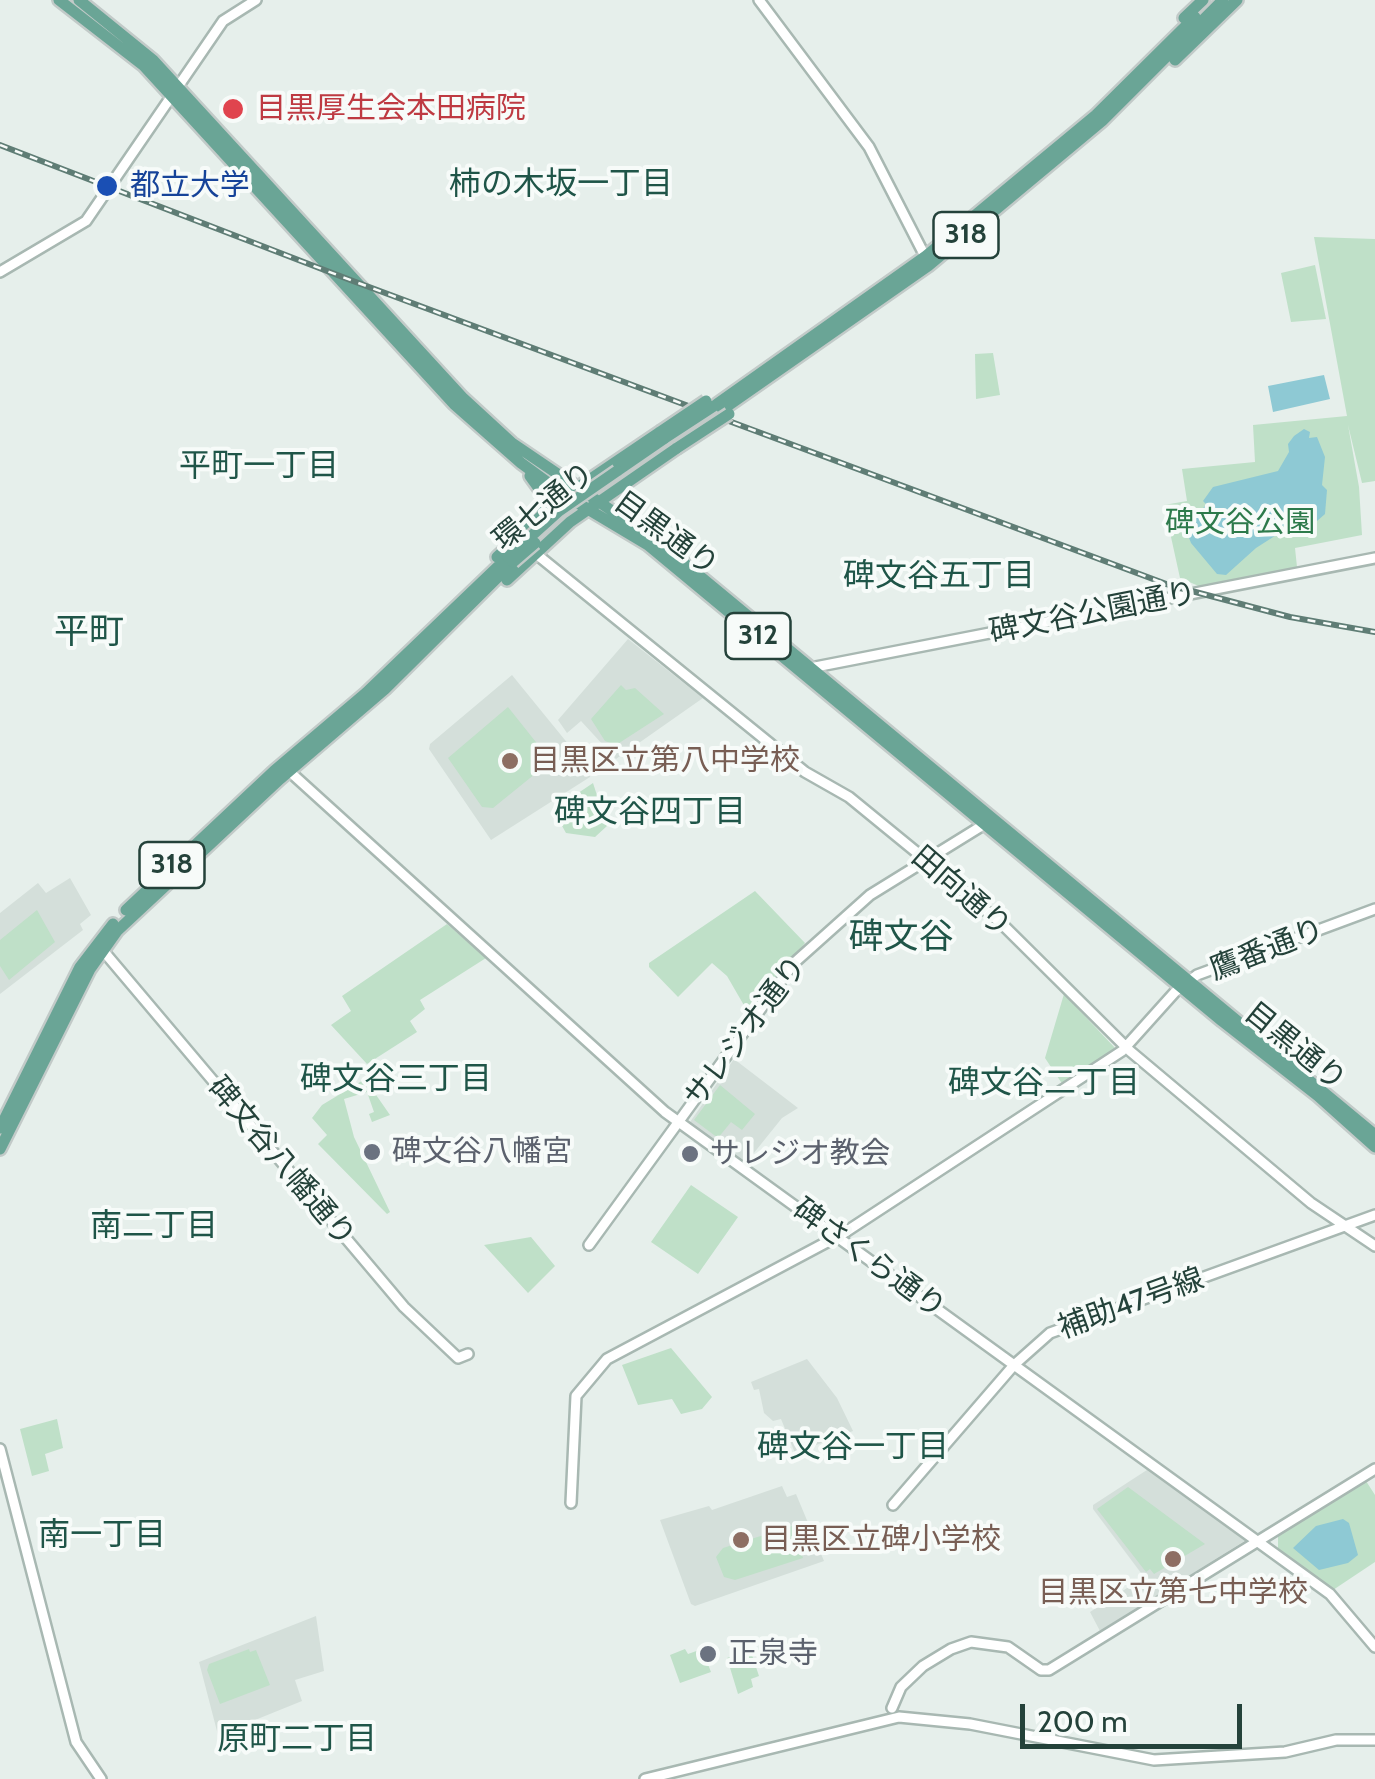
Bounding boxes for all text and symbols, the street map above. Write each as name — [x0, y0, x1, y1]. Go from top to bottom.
place label: 目黒厚生会本田病院 — [256, 91, 526, 127]
marker: 目黒厚生会本田病院 — [220, 96, 246, 122]
district label: 柿の木坂一丁目 — [449, 166, 673, 204]
place label: 都立大学 — [130, 168, 250, 204]
marker: 都立大学 — [94, 173, 120, 199]
road number: 318 — [934, 212, 998, 258]
district label: 平町一丁目 — [179, 448, 339, 486]
street label: 環七通り — [486, 455, 602, 559]
street label: 目黒通り — [607, 484, 725, 584]
park label: 碑文谷公園 — [1165, 505, 1315, 541]
district label: 碑文谷五丁目 — [843, 558, 1035, 596]
street label: 碑文谷公園通り — [986, 575, 1200, 651]
district label: 平町 — [54, 612, 124, 654]
road number: 312 — [726, 613, 790, 659]
place label: 目黒区立第八中学校 — [530, 743, 800, 779]
marker: 目黒区立第八中学校 — [499, 750, 521, 772]
district label: 碑文谷四丁目 — [554, 794, 746, 832]
street label: 田向通り — [904, 839, 1018, 945]
road number: 318 — [140, 842, 204, 888]
street label: 鷹番通り — [1205, 912, 1329, 988]
district label: 碑文谷 — [849, 917, 953, 959]
street label: サレジオ通り — [677, 949, 815, 1115]
street label: 目黒通り — [1237, 995, 1353, 1099]
district label: 碑文谷三丁目 — [300, 1061, 492, 1099]
district label: 碑文谷二丁目 — [948, 1065, 1140, 1103]
street label: 碑文谷八幡通り — [200, 1070, 362, 1254]
place label: 碑文谷八幡宮 — [392, 1134, 572, 1170]
place label: サレジオ教会 — [710, 1136, 890, 1172]
marker: 碑文谷八幡宮 — [361, 1141, 383, 1163]
marker: サレジオ教会 — [679, 1143, 701, 1165]
street label: 碑さくら通り — [786, 1192, 952, 1326]
district label: 南二丁目 — [90, 1208, 218, 1246]
street label: 補助47号線 — [1053, 1261, 1209, 1347]
district label: 碑文谷一丁目 — [757, 1429, 949, 1467]
district label: 南一丁目 — [38, 1517, 166, 1555]
place label: 目黒区立碑小学校 — [761, 1522, 1001, 1558]
marker: 目黒区立碑小学校 — [730, 1529, 752, 1551]
marker: 目黒区立第七中学校 — [1162, 1548, 1184, 1570]
place label: 目黒区立第七中学校 — [1038, 1575, 1308, 1611]
place label: 正泉寺 — [728, 1636, 818, 1672]
marker: 正泉寺 — [697, 1643, 719, 1665]
scale bar — [1025, 1684, 1248, 1746]
text: 200 m — [1037, 1703, 1128, 1740]
district label: 原町二丁目 — [217, 1721, 377, 1759]

